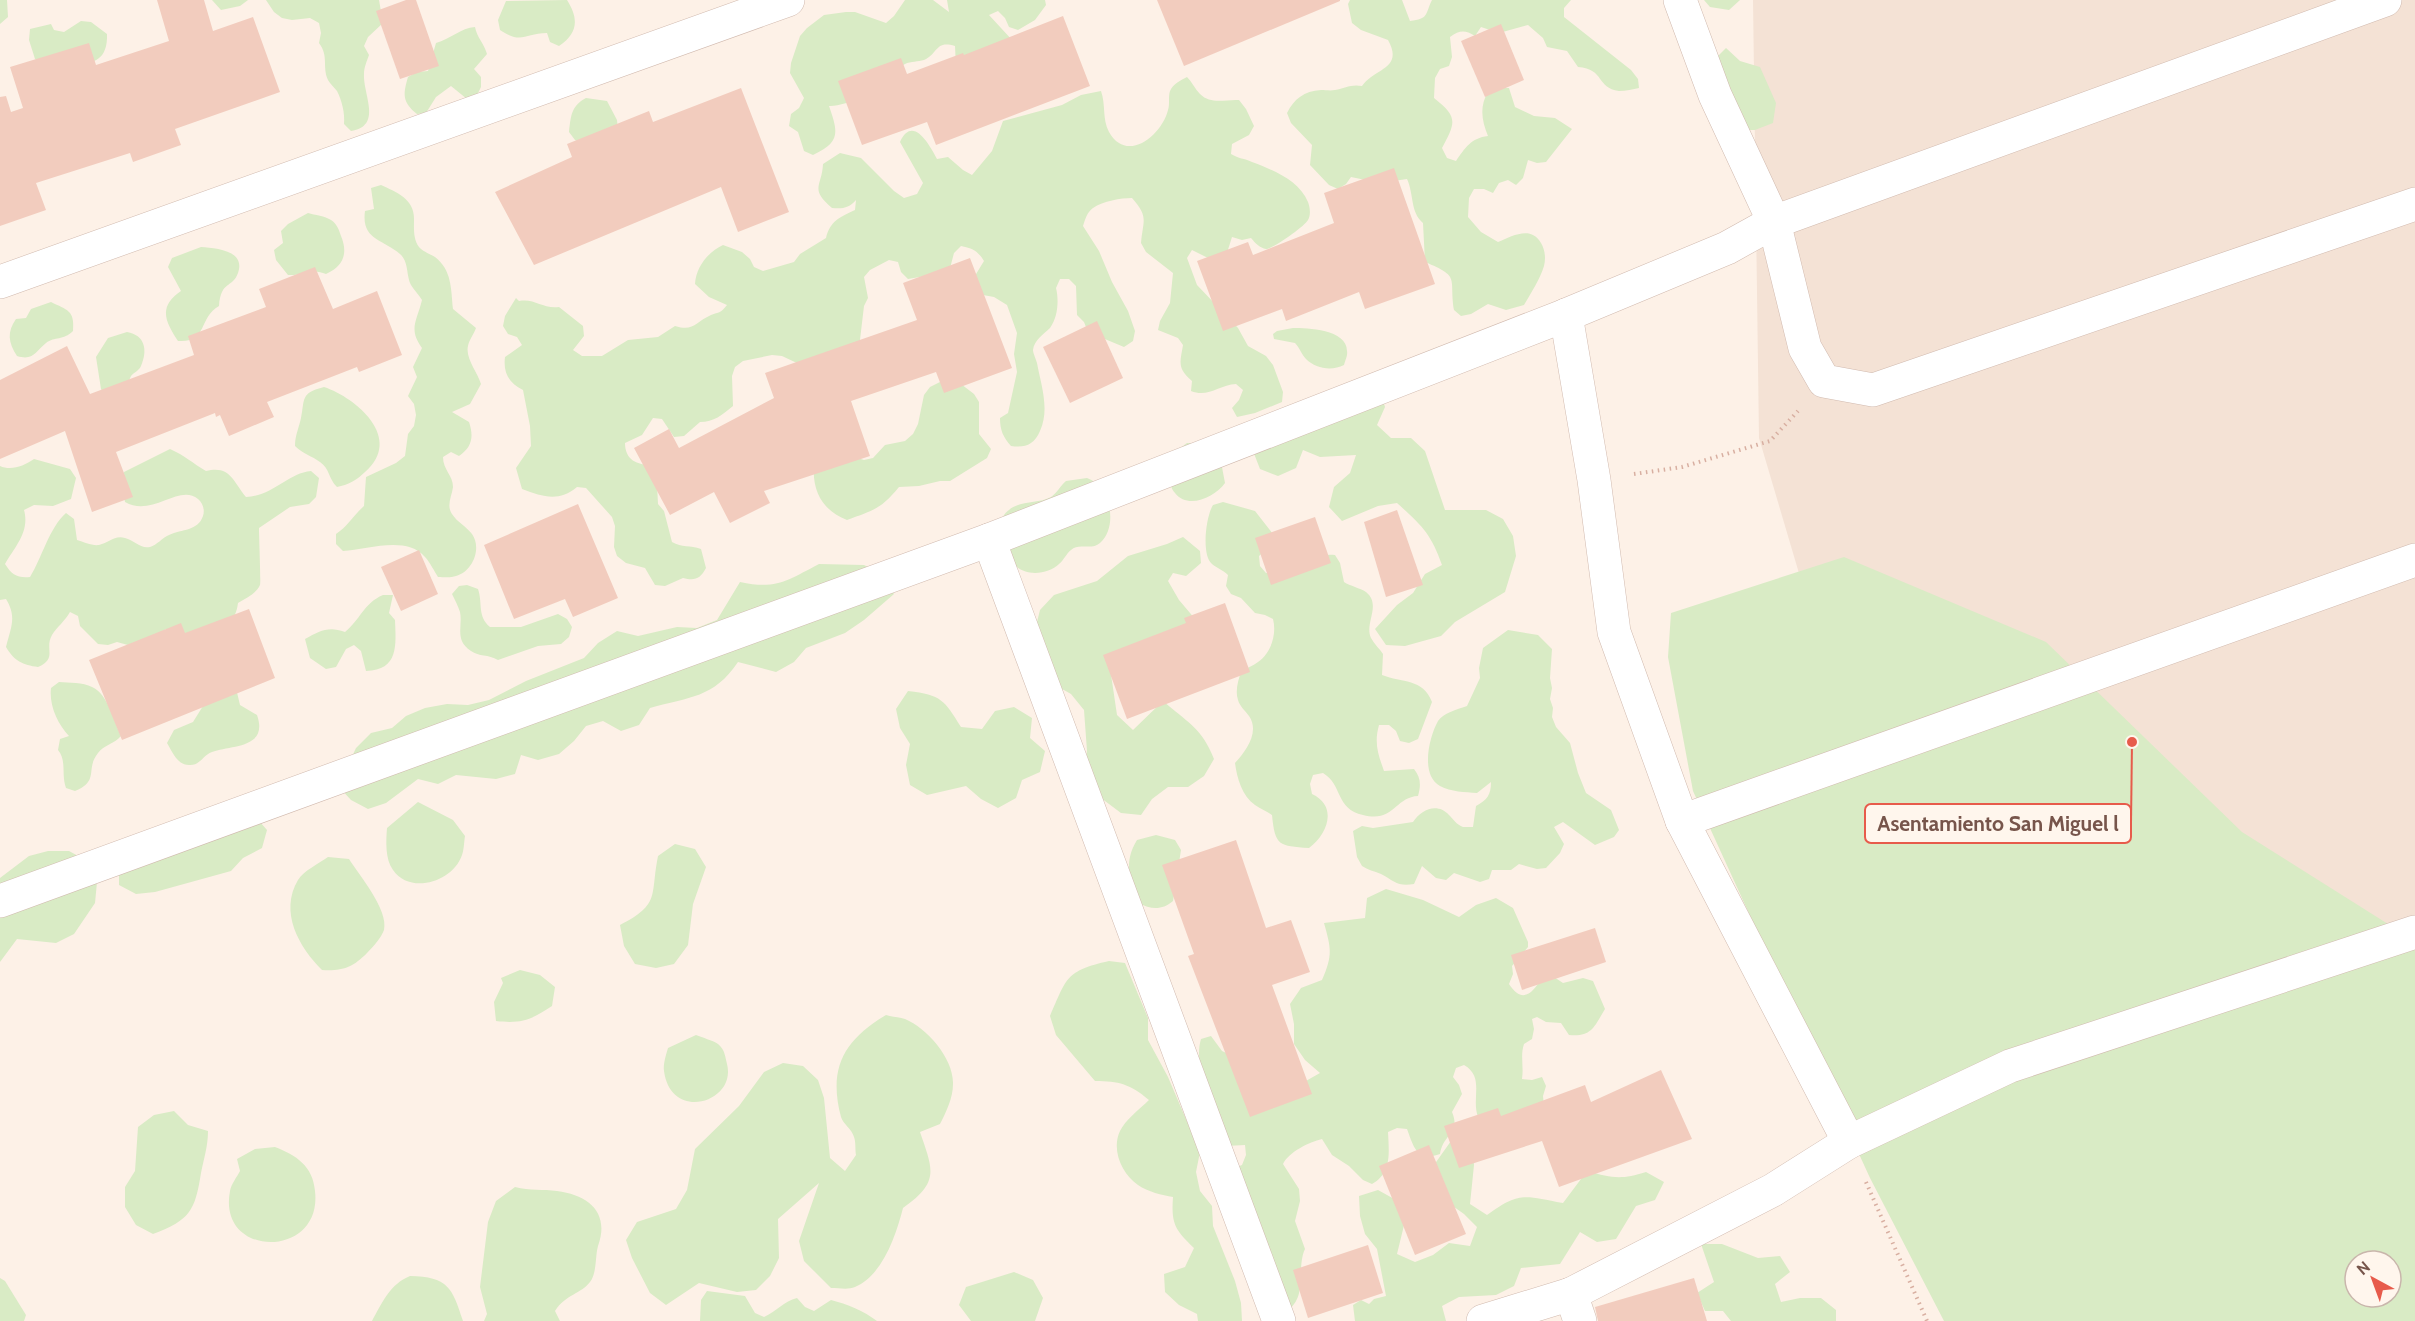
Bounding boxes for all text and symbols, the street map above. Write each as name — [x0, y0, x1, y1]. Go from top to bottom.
callout: Asentamiento San Miguel l — [1865, 804, 2131, 843]
text: Asentamiento San Miguel l — [1877, 811, 2119, 836]
north arrow — [2343, 1249, 2403, 1309]
text: N — [2353, 1257, 2374, 1279]

